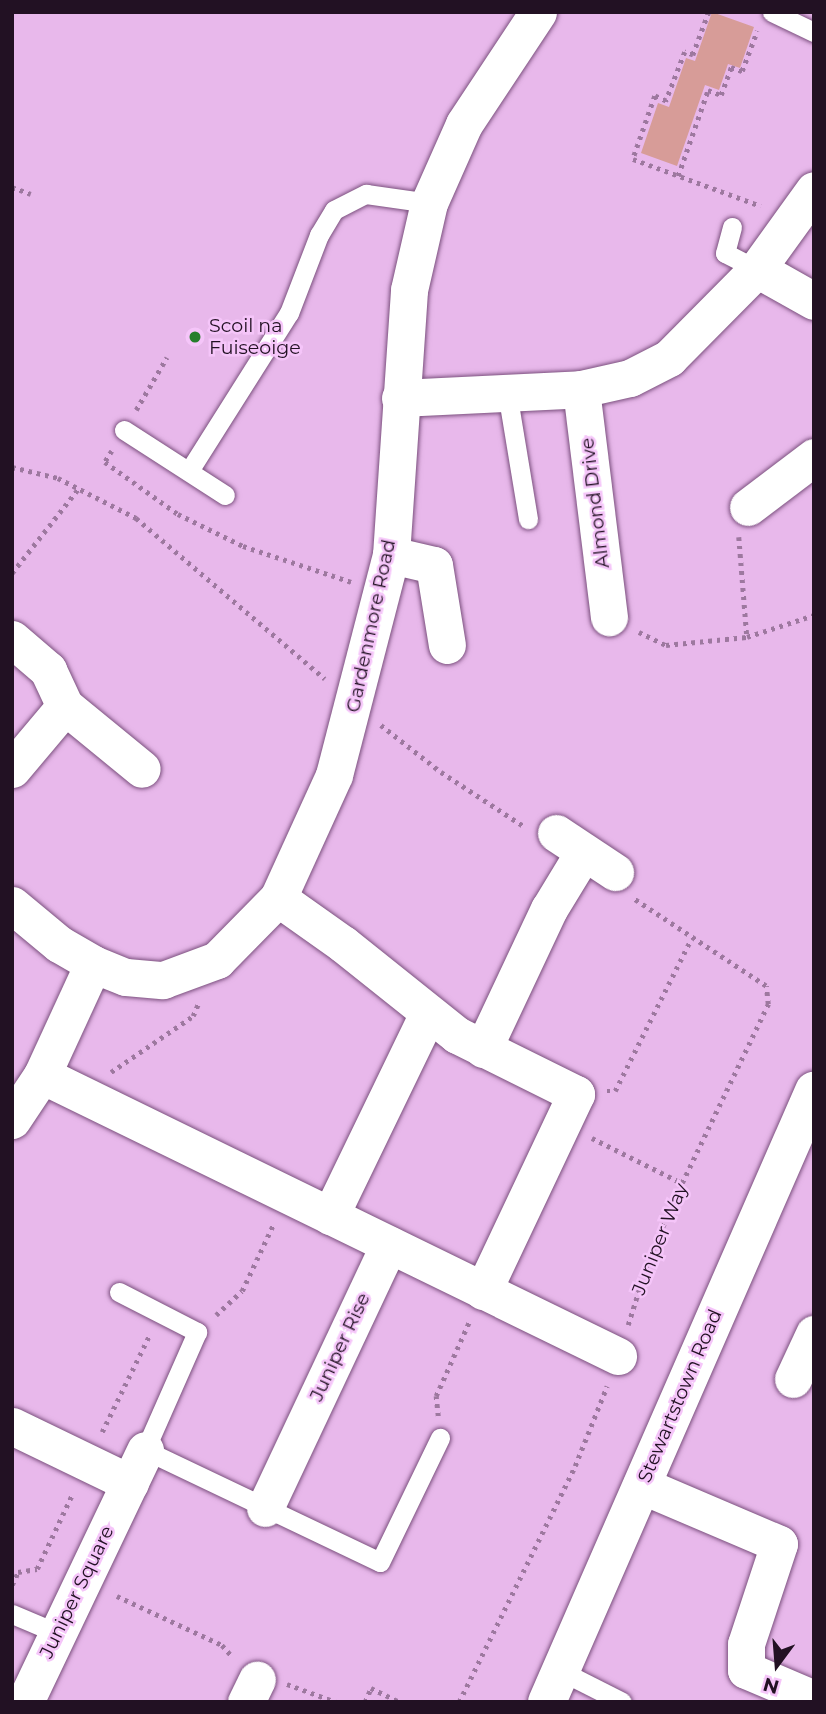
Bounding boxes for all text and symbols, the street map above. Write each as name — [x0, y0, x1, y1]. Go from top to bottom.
place label: Scoil na Fuiseoige — [209, 315, 301, 359]
marker: Scoil na Fuiseoige — [187, 329, 203, 345]
street label: Almond Drive — [576, 436, 614, 570]
street label: Gardenmore Road — [342, 538, 400, 714]
street label: Juniper Way — [627, 1180, 693, 1298]
street label: Juniper Rise — [305, 1289, 375, 1405]
street label: Stewartstown Road — [633, 1306, 727, 1486]
street label: Juniper Square — [35, 1522, 119, 1662]
north arrow — [742, 1630, 812, 1700]
text: N — [761, 1672, 782, 1699]

